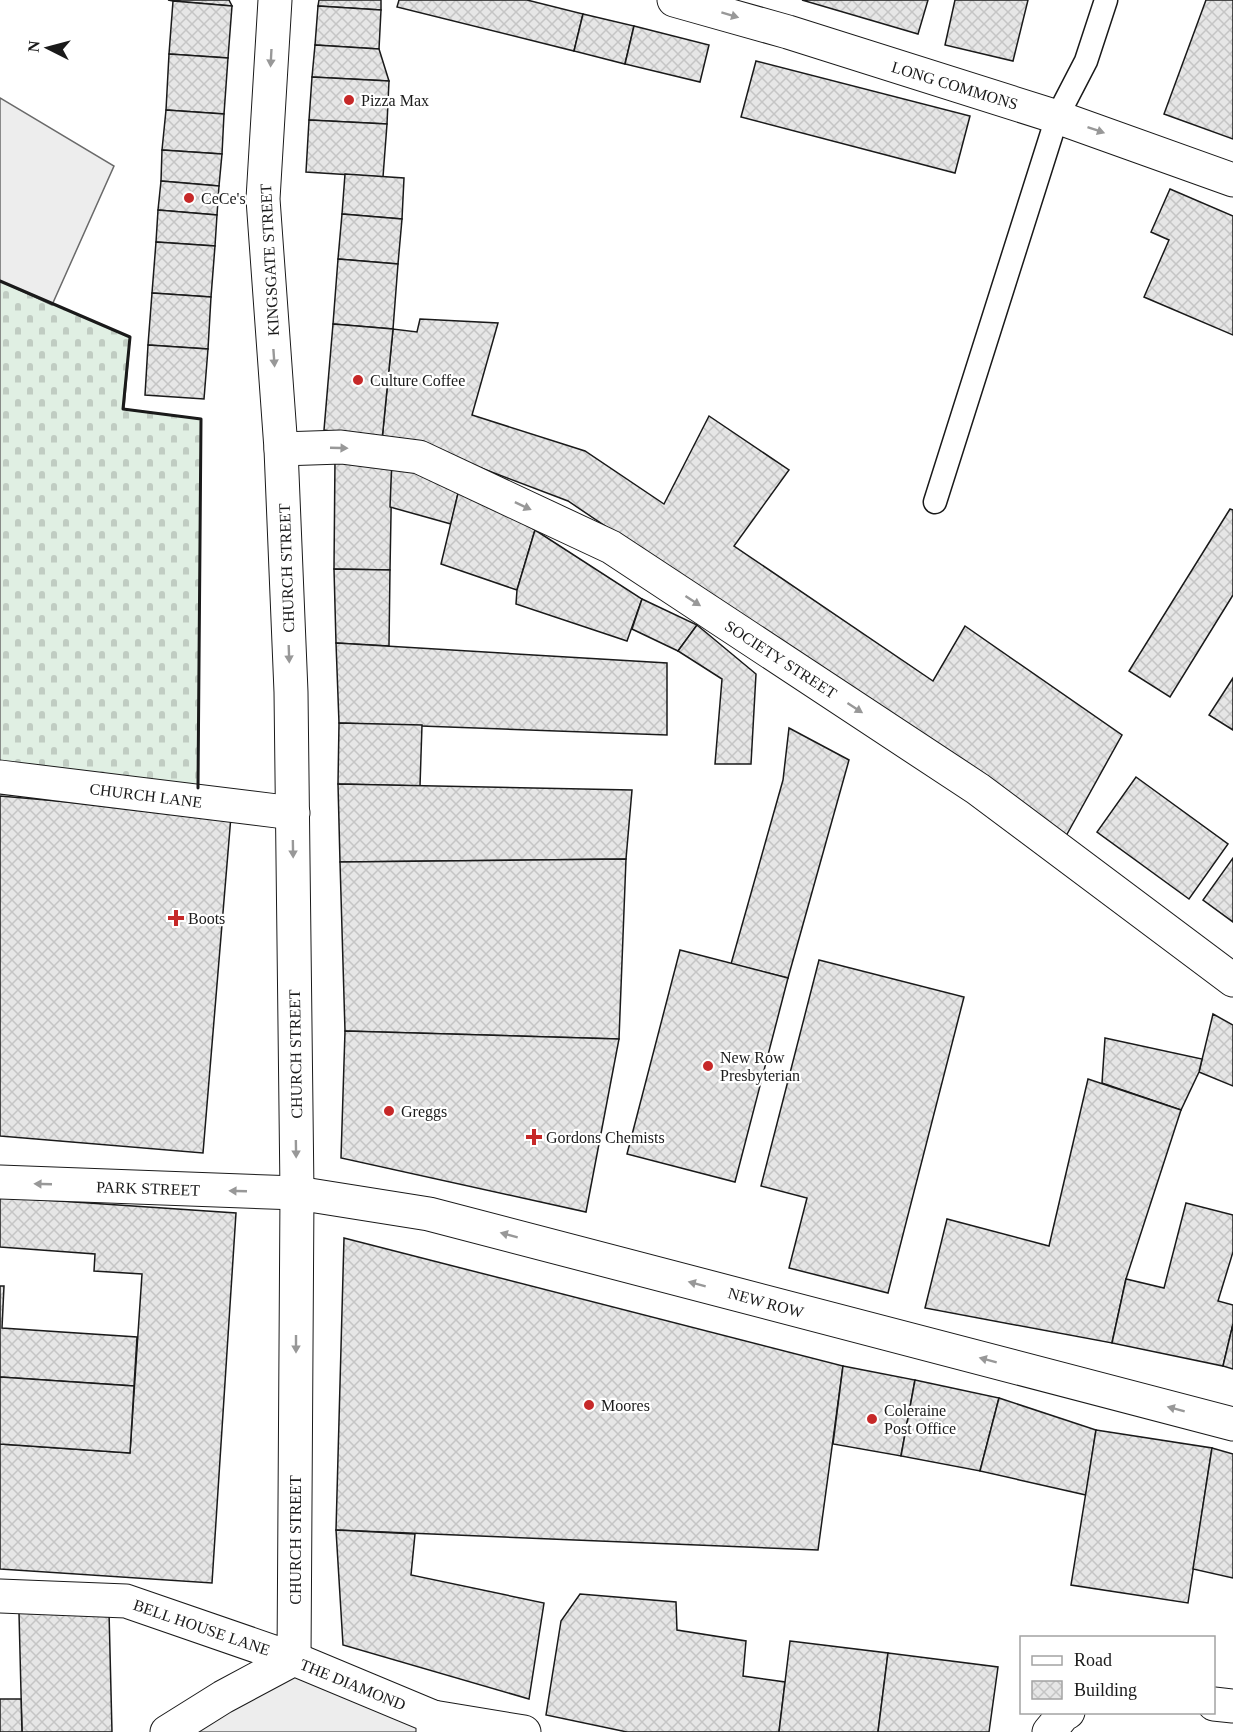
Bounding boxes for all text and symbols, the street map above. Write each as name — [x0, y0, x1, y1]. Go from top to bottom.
one-way arrow — [721, 11, 739, 20]
north arrow — [18, 18, 78, 78]
text: N — [25, 39, 43, 53]
one-way arrow — [267, 49, 276, 68]
street label: LONG COMMONS — [890, 58, 1020, 113]
place label: Pizza Max — [361, 92, 429, 109]
marker: Pizza Max — [342, 93, 356, 107]
one-way arrow — [1088, 126, 1106, 136]
street label: KINGSGATE STREET — [257, 183, 282, 337]
place label: CeCe's — [201, 190, 246, 207]
marker: CeCe's — [182, 191, 196, 205]
one-way arrow — [270, 348, 279, 367]
place label: Culture Coffee — [370, 372, 465, 389]
marker: Culture Coffee — [351, 373, 365, 387]
one-way arrow — [330, 443, 349, 452]
one-way arrow — [514, 501, 531, 510]
street label: CHURCH STREET — [276, 503, 297, 633]
one-way arrow — [684, 595, 701, 606]
street label: SOCIETY STREET — [722, 617, 840, 702]
one-way arrow — [285, 644, 294, 663]
one-way arrow — [847, 702, 863, 714]
street label: CHURCH LANE — [89, 780, 203, 811]
one-way arrow — [288, 839, 298, 858]
place label: Boots — [188, 910, 225, 927]
marker: Boots — [169, 911, 183, 925]
street label: CHURCH STREET — [286, 989, 305, 1119]
place label: New Row Presbyterian — [720, 1049, 800, 1085]
marker: New Row Presbyterian — [701, 1059, 715, 1073]
place label: Greggs — [401, 1103, 447, 1121]
marker: Greggs — [382, 1104, 396, 1118]
place label: Gordons Chemists — [546, 1129, 665, 1146]
marker: Gordons Chemists — [527, 1130, 541, 1144]
one-way arrow — [291, 1139, 301, 1158]
street label: PARK STREET — [96, 1178, 200, 1199]
one-way arrow — [34, 1179, 53, 1188]
one-way arrow — [229, 1186, 248, 1196]
one-way arrow — [500, 1230, 518, 1239]
one-way arrow — [688, 1279, 707, 1289]
street label: NEW ROW — [726, 1284, 806, 1321]
one-way arrow — [291, 1334, 301, 1353]
one-way arrow — [979, 1355, 997, 1364]
place label: Moores — [601, 1397, 650, 1414]
marker: Moores — [582, 1398, 596, 1412]
place label: Coleraine Post Office — [884, 1402, 956, 1437]
one-way arrow — [1167, 1404, 1186, 1414]
marker: Coleraine Post Office — [865, 1412, 879, 1426]
street label: CHURCH STREET — [287, 1475, 304, 1605]
street label: BELL HOUSE LANE — [131, 1596, 272, 1659]
legend — [1020, 1636, 1215, 1714]
text: Road — [1074, 1650, 1112, 1670]
street label: THE DIAMOND — [298, 1656, 408, 1713]
text: Building — [1074, 1680, 1137, 1700]

